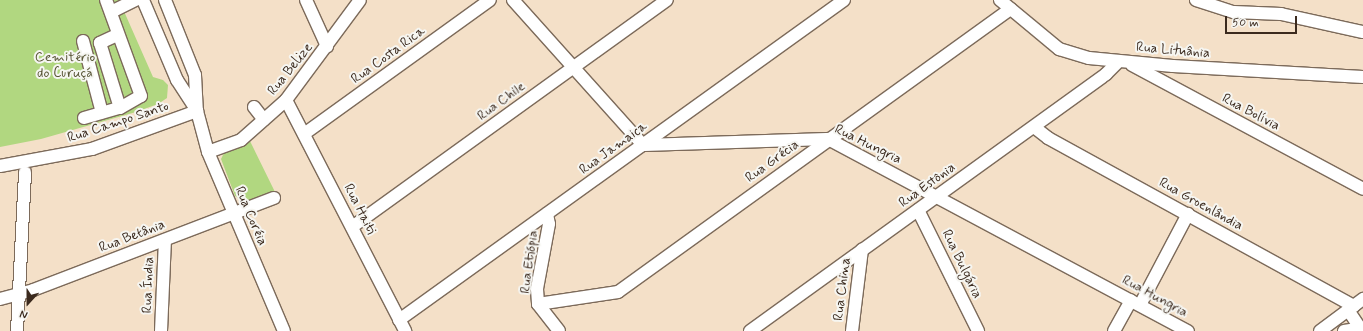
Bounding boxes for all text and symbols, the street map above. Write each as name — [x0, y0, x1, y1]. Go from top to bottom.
scale bar — [1227, 8, 1299, 34]
text: 50 m — [1232, 15, 1259, 31]
street label: Rua Costa Rica — [348, 23, 428, 87]
street label: Rua Lituânia — [1135, 38, 1211, 62]
street label: Rua Belize — [264, 39, 316, 99]
park label: Cemitério do Curuçá — [35, 49, 95, 82]
street label: Rua Chile — [474, 78, 528, 124]
street label: Rua Bolívia — [1219, 90, 1283, 134]
street label: Rua Campo Santo — [66, 98, 170, 146]
street label: Rua Jamaica — [577, 119, 649, 177]
street label: Rua Hungria — [832, 121, 904, 167]
street label: Rua Grécia — [742, 136, 802, 186]
street label: Rua Estônia — [895, 159, 959, 211]
street label: Rua Groenlândia — [1156, 174, 1246, 234]
street label: Rua Haiti — [340, 181, 380, 237]
street label: Rua Coréia — [231, 184, 271, 248]
street label: Rua Betânia — [97, 216, 167, 256]
street label: Rua Bulgária — [938, 227, 986, 301]
street label: Rua Etiópia — [516, 229, 542, 295]
street label: Rua Índia — [139, 256, 157, 314]
street label: Rua China — [830, 257, 854, 321]
street label: Rua Hungria — [1119, 271, 1191, 321]
north arrow — [8, 283, 48, 323]
text: N — [18, 306, 30, 322]

